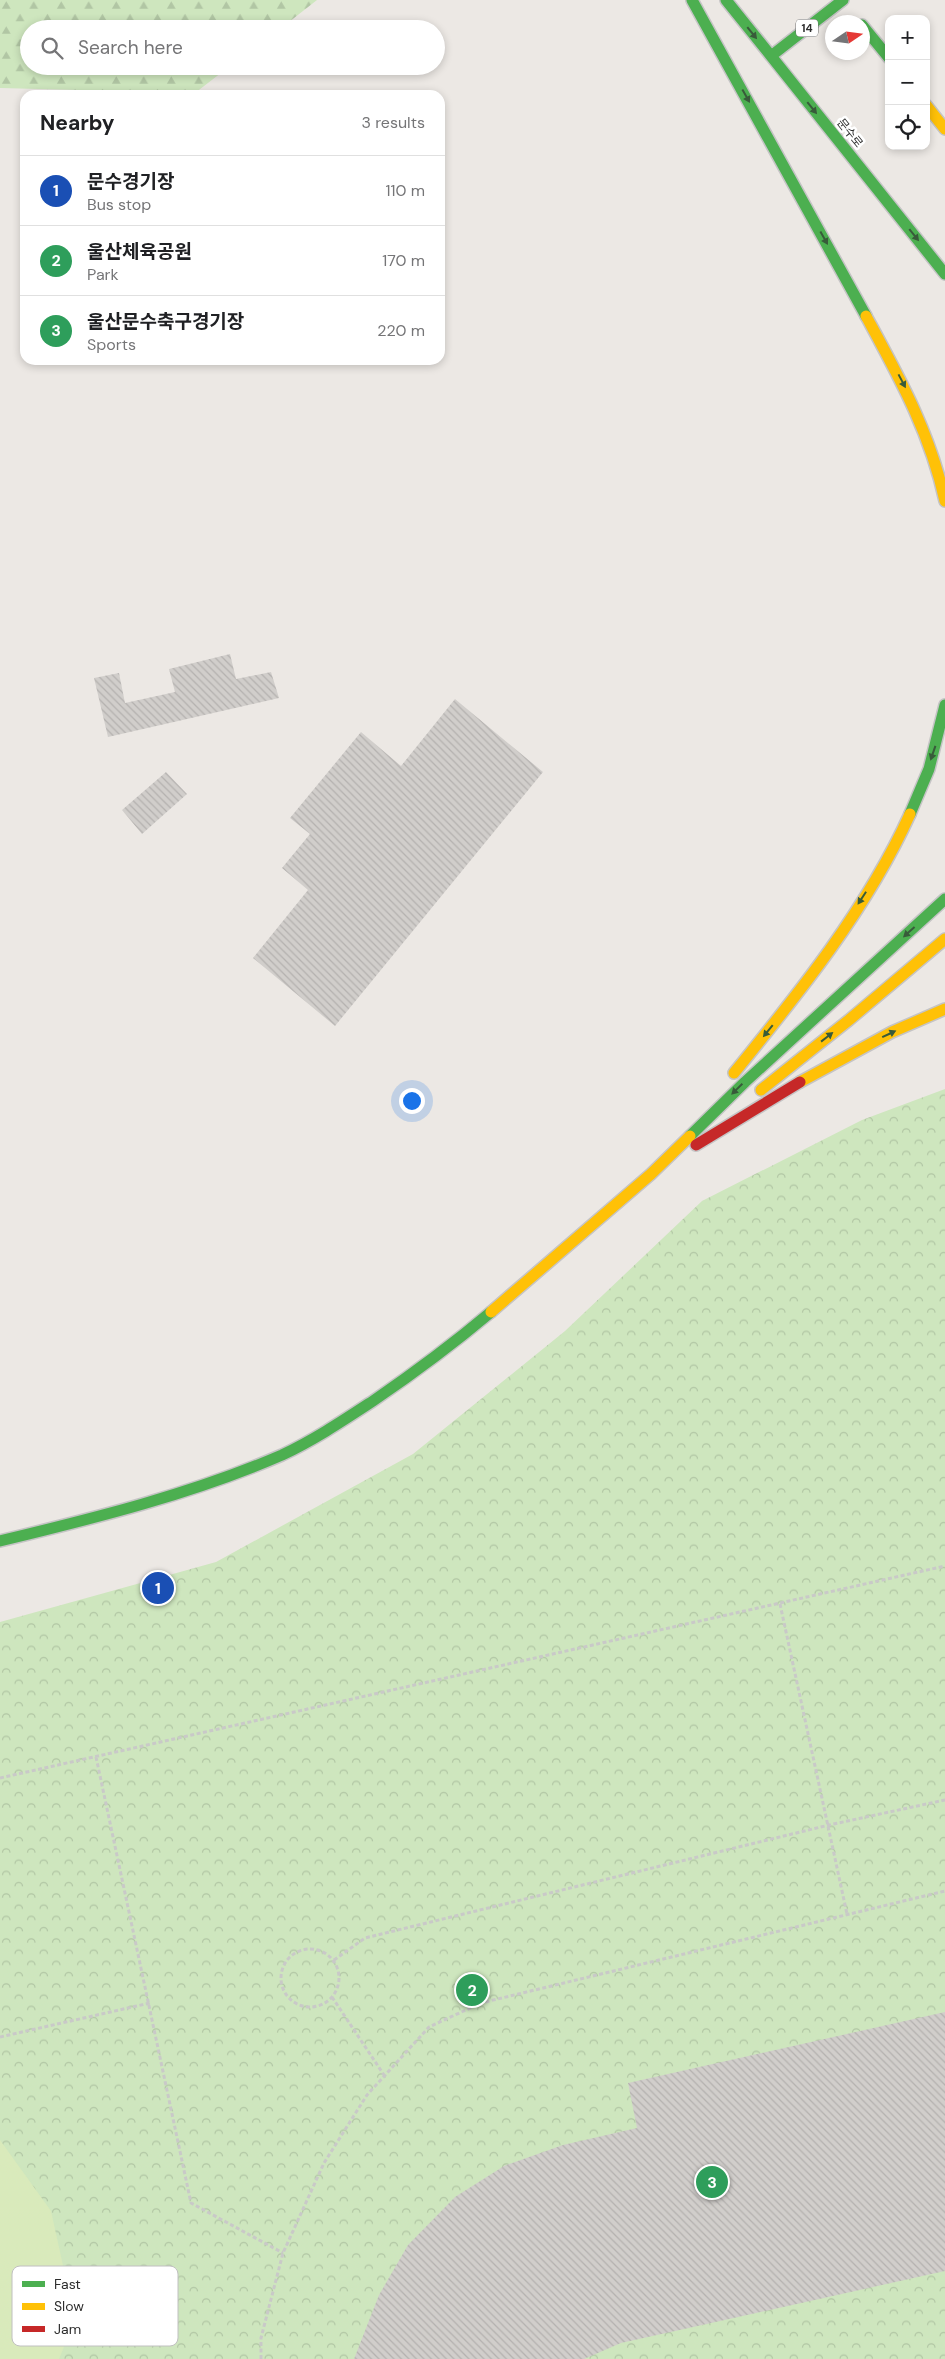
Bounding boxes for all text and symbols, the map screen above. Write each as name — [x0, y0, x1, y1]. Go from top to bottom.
north arrow — [825, 15, 870, 60]
map controls — [885, 15, 930, 150]
button: + — [885, 15, 930, 60]
road number: 14 — [796, 19, 818, 36]
search box — [20, 20, 445, 75]
one-way arrow — [747, 26, 758, 39]
icon: search — [38, 34, 66, 62]
text: Search here — [78, 35, 183, 60]
button: − — [885, 60, 930, 105]
one-way arrow — [741, 89, 750, 103]
one-way arrow — [807, 101, 818, 114]
button: locate — [885, 105, 930, 150]
text: Nearby — [40, 109, 114, 137]
text: 3 results — [362, 112, 425, 133]
street label: 문수로 — [833, 115, 867, 151]
text: 문수경기장 — [87, 169, 174, 194]
text: 1 — [53, 180, 59, 201]
text: 110 m — [386, 180, 425, 201]
text: Bus stop — [87, 194, 151, 215]
one-way arrow — [908, 228, 919, 241]
one-way arrow — [820, 231, 828, 246]
text: 울산체육공원 — [87, 239, 192, 264]
text: 2 — [51, 250, 61, 271]
text: 170 m — [382, 250, 425, 271]
text: Park — [87, 264, 119, 285]
text: 울산문수축구경기장 — [87, 309, 244, 334]
text: 3 — [51, 320, 61, 341]
text: 220 m — [377, 320, 425, 341]
text: Sports — [87, 334, 136, 355]
one-way arrow — [898, 374, 906, 388]
one-way arrow — [929, 745, 936, 760]
one-way arrow — [857, 892, 867, 905]
one-way arrow — [903, 927, 916, 938]
one-way arrow — [763, 1024, 774, 1037]
one-way arrow — [882, 1030, 896, 1038]
one-way arrow — [821, 1032, 834, 1043]
one-way arrow — [732, 1083, 744, 1095]
your location — [399, 1088, 425, 1114]
pin: 1 — [142, 1569, 174, 1607]
pin: 2 — [456, 1971, 488, 2009]
pin: 3 — [696, 2163, 728, 2201]
legend — [12, 2266, 178, 2346]
text: Fast — [54, 2275, 81, 2293]
text: Slow — [54, 2297, 84, 2315]
text: Jam — [54, 2320, 81, 2338]

